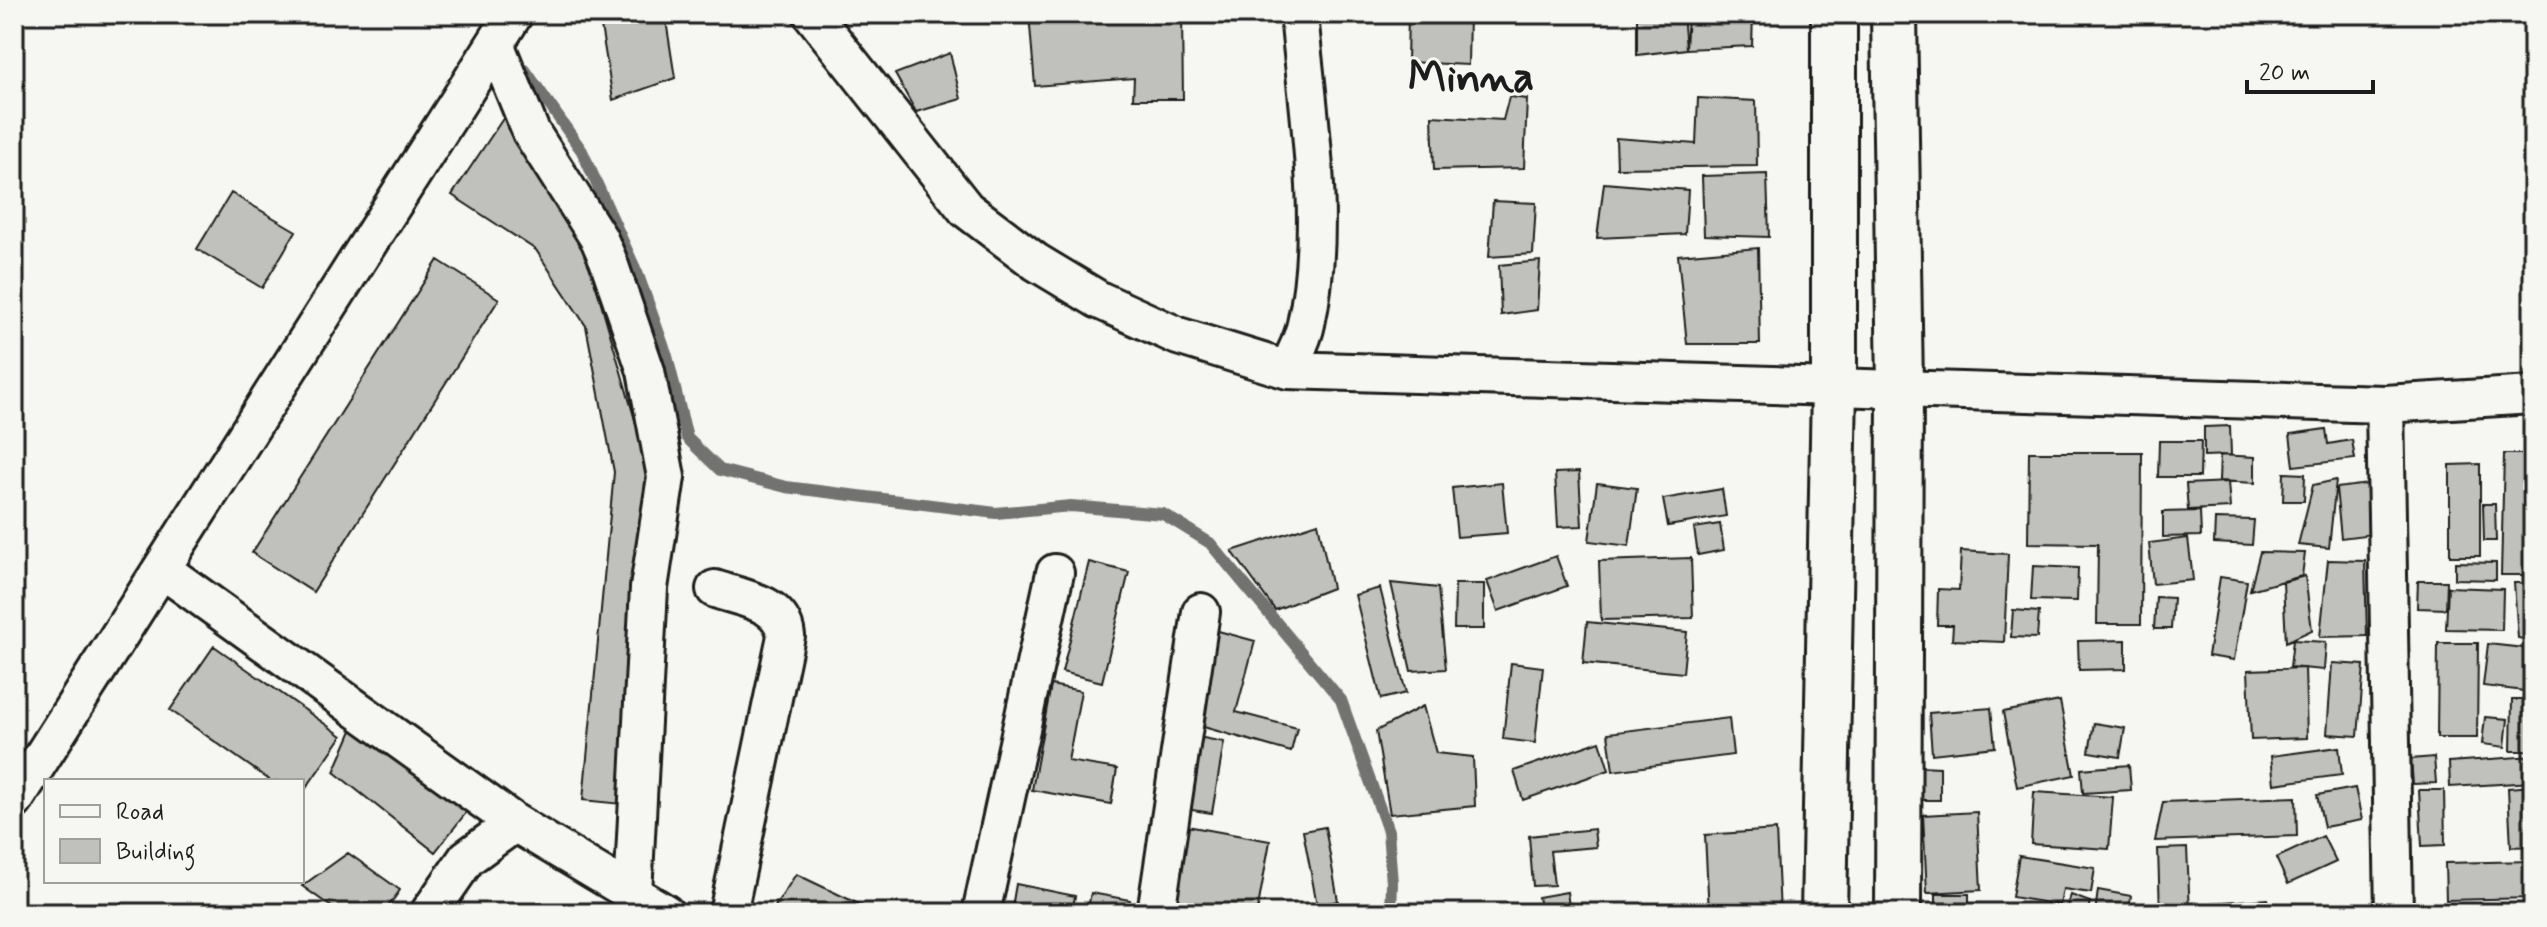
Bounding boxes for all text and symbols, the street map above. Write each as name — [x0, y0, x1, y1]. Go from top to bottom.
scale bar — [2247, 44, 2373, 94]
district label: Minna — [1408, 50, 1534, 108]
text: 20 m — [2259, 58, 2310, 89]
legend — [44, 779, 304, 883]
text: Road — [116, 797, 164, 828]
text: Building — [116, 837, 196, 871]

